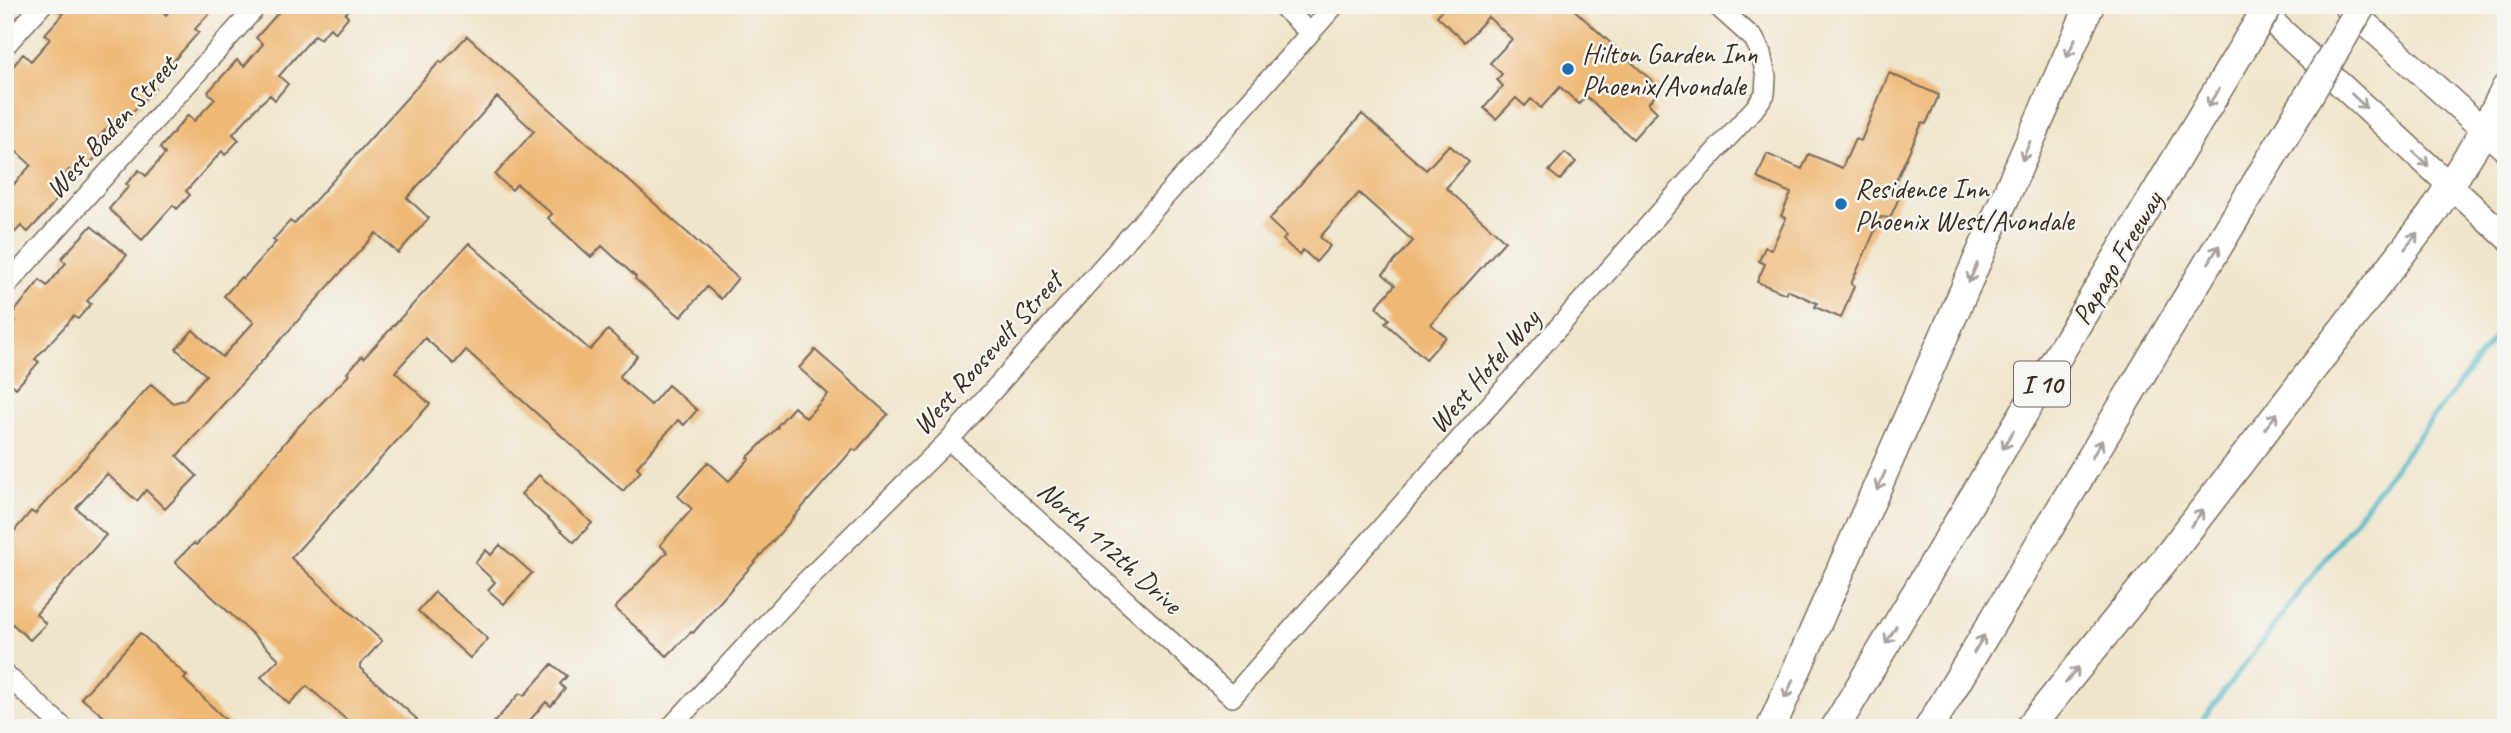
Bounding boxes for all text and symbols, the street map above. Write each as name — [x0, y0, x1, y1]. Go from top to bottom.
place label: Hilton Garden Inn Phoenix/Avondale — [1582, 36, 1758, 103]
one-way arrow — [2064, 37, 2077, 58]
street label: West Baden Street — [38, 46, 186, 206]
marker: Hilton Garden Inn Phoenix/Avondale — [1560, 61, 1576, 77]
one-way arrow — [2206, 87, 2220, 107]
one-way arrow — [2350, 93, 2368, 109]
one-way arrow — [2019, 140, 2032, 161]
one-way arrow — [2412, 150, 2429, 167]
place label: Residence Inn Phoenix West/Avondale — [1855, 171, 2076, 238]
street label: Papago Freeway — [2064, 183, 2172, 331]
marker: Residence Inn Phoenix West/Avondale — [1833, 196, 1849, 212]
one-way arrow — [2403, 232, 2418, 251]
one-way arrow — [2207, 244, 2221, 264]
street label: West Roosevelt Street — [905, 261, 1072, 442]
one-way arrow — [1966, 262, 1979, 284]
street label: West Hotel Way — [1421, 300, 1549, 440]
road number: I 10 — [2014, 362, 2070, 406]
one-way arrow — [2264, 412, 2279, 431]
one-way arrow — [2000, 430, 2014, 450]
one-way arrow — [2090, 439, 2104, 459]
one-way arrow — [1874, 470, 1887, 492]
street label: North 112th Drive — [1031, 473, 1191, 622]
one-way arrow — [2189, 509, 2204, 528]
one-way arrow — [1883, 625, 1897, 645]
one-way arrow — [1973, 634, 1987, 654]
one-way arrow — [2064, 666, 2080, 684]
one-way arrow — [1782, 678, 1795, 699]

